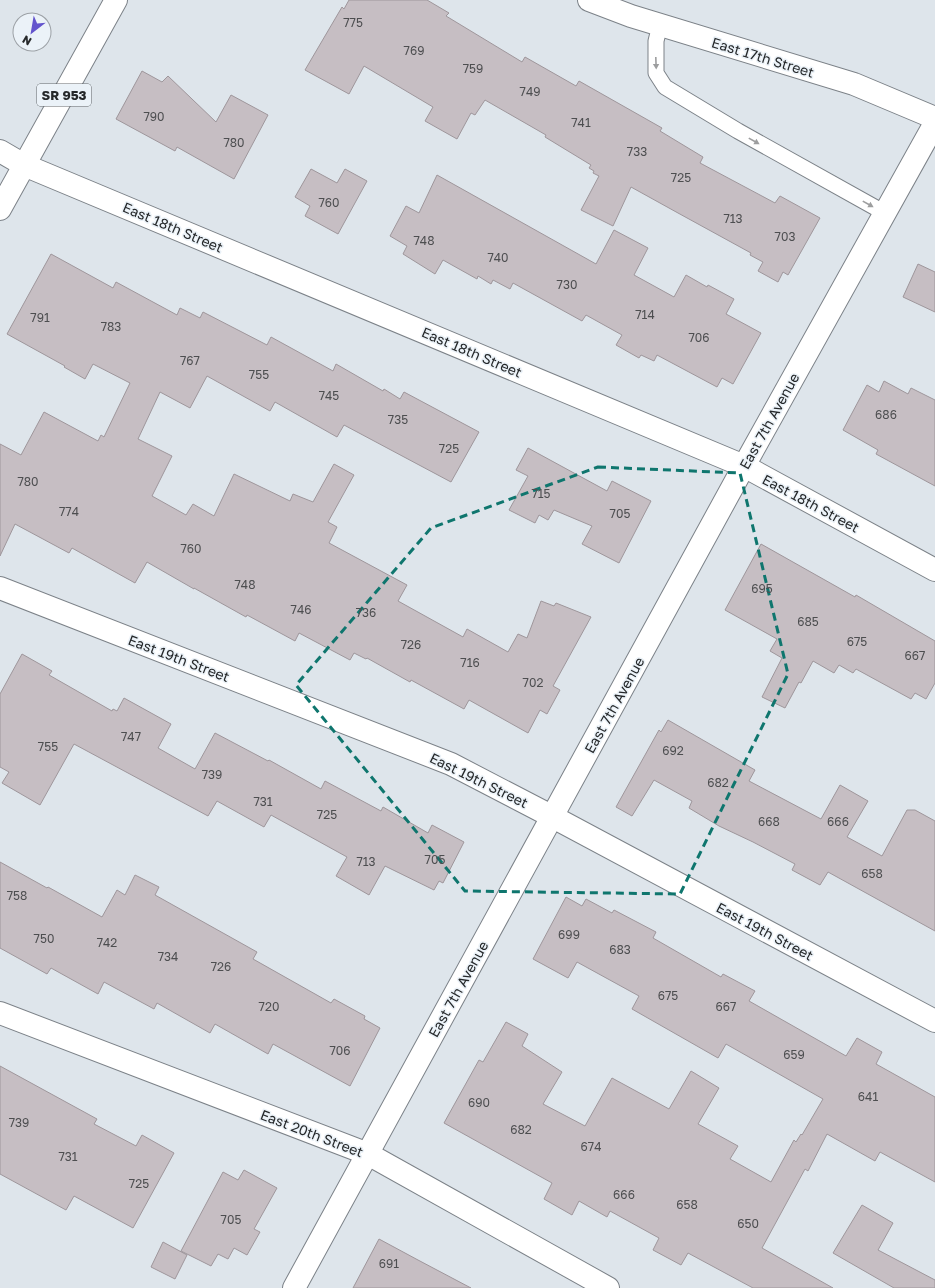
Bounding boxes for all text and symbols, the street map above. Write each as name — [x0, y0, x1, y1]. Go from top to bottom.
north arrow — [12, 12, 52, 52]
house number: 775 — [343, 15, 363, 30]
text: N — [20, 33, 34, 49]
street label: East 17th Street — [710, 33, 816, 81]
house number: 769 — [404, 43, 424, 58]
one-way arrow — [653, 57, 659, 70]
house number: 759 — [463, 61, 483, 76]
road number: SR 953 — [37, 84, 91, 106]
house number: 749 — [520, 84, 540, 99]
house number: 790 — [143, 109, 165, 124]
house number: 741 — [571, 115, 591, 130]
house number: 780 — [223, 135, 245, 150]
one-way arrow — [748, 137, 760, 144]
house number: 733 — [627, 144, 647, 159]
house number: 725 — [671, 170, 691, 185]
house number: 760 — [318, 195, 340, 210]
street label: East 18th Street — [120, 198, 226, 256]
one-way arrow — [862, 200, 874, 207]
house number: 713 — [723, 211, 743, 226]
house number: 703 — [775, 229, 795, 244]
house number: 748 — [413, 233, 435, 248]
house number: 740 — [487, 250, 509, 265]
house number: 730 — [557, 277, 577, 292]
house number: 714 — [635, 307, 655, 322]
house number: 791 — [30, 310, 50, 325]
house number: 783 — [101, 319, 121, 334]
street label: East 18th Street — [419, 323, 525, 381]
house number: 706 — [688, 330, 710, 345]
house number: 767 — [180, 353, 200, 368]
house number: 755 — [249, 367, 269, 382]
street label: East 7th Avenue — [736, 370, 802, 472]
house number: 745 — [319, 388, 339, 403]
house number: 686 — [875, 407, 897, 422]
house number: 735 — [388, 412, 408, 427]
house number: 725 — [439, 441, 459, 456]
street label: East 18th Street — [760, 470, 862, 536]
house number: 780 — [17, 474, 39, 489]
house number: 715 — [531, 486, 551, 501]
house number: 774 — [59, 504, 79, 519]
house number: 705 — [610, 506, 630, 521]
house number: 760 — [180, 541, 202, 556]
house number: 748 — [234, 577, 256, 592]
house number: 695 — [751, 581, 773, 596]
house number: 746 — [291, 602, 311, 617]
house number: 736 — [356, 605, 376, 620]
house number: 685 — [797, 614, 819, 629]
street label: East 19th Street — [126, 631, 232, 685]
house number: 675 — [847, 634, 867, 649]
house number: 726 — [401, 637, 421, 652]
house number: 667 — [905, 648, 925, 663]
street label: East 7th Avenue — [581, 654, 647, 756]
house number: 716 — [460, 655, 480, 670]
house number: 702 — [523, 675, 543, 690]
house number: 747 — [121, 729, 141, 744]
house number: 755 — [38, 739, 58, 754]
house number: 692 — [662, 743, 684, 758]
street label: East 19th Street — [427, 749, 531, 811]
house number: 739 — [202, 767, 222, 782]
house number: 682 — [707, 775, 729, 790]
house number: 731 — [253, 794, 273, 809]
house number: 725 — [317, 807, 337, 822]
house number: 668 — [758, 814, 780, 829]
house number: 666 — [827, 814, 849, 829]
house number: 705 — [425, 852, 445, 867]
house number: 713 — [356, 854, 376, 869]
house number: 658 — [861, 866, 883, 881]
house number: 758 — [7, 888, 27, 903]
street label: East 19th Street — [714, 898, 816, 964]
house number: 699 — [558, 927, 580, 942]
house number: 750 — [34, 931, 54, 946]
house number: 742 — [97, 935, 117, 950]
street label: East 7th Avenue — [425, 938, 491, 1040]
house number: 683 — [609, 942, 631, 957]
house number: 734 — [158, 949, 178, 964]
house number: 726 — [211, 959, 231, 974]
house number: 675 — [658, 988, 678, 1003]
house number: 720 — [259, 999, 279, 1014]
house number: 667 — [716, 999, 736, 1014]
house number: 706 — [329, 1043, 351, 1058]
house number: 659 — [783, 1047, 805, 1062]
house number: 641 — [858, 1089, 878, 1104]
house number: 690 — [468, 1095, 490, 1110]
street label: East 20th Street — [258, 1106, 366, 1160]
house number: 739 — [9, 1115, 29, 1130]
house number: 682 — [510, 1122, 532, 1137]
house number: 674 — [581, 1139, 601, 1154]
house number: 731 — [58, 1149, 78, 1164]
house number: 725 — [129, 1176, 149, 1191]
house number: 666 — [613, 1187, 635, 1202]
house number: 658 — [676, 1197, 698, 1212]
house number: 705 — [221, 1212, 241, 1227]
house number: 650 — [737, 1216, 759, 1231]
house number: 691 — [379, 1256, 399, 1271]

